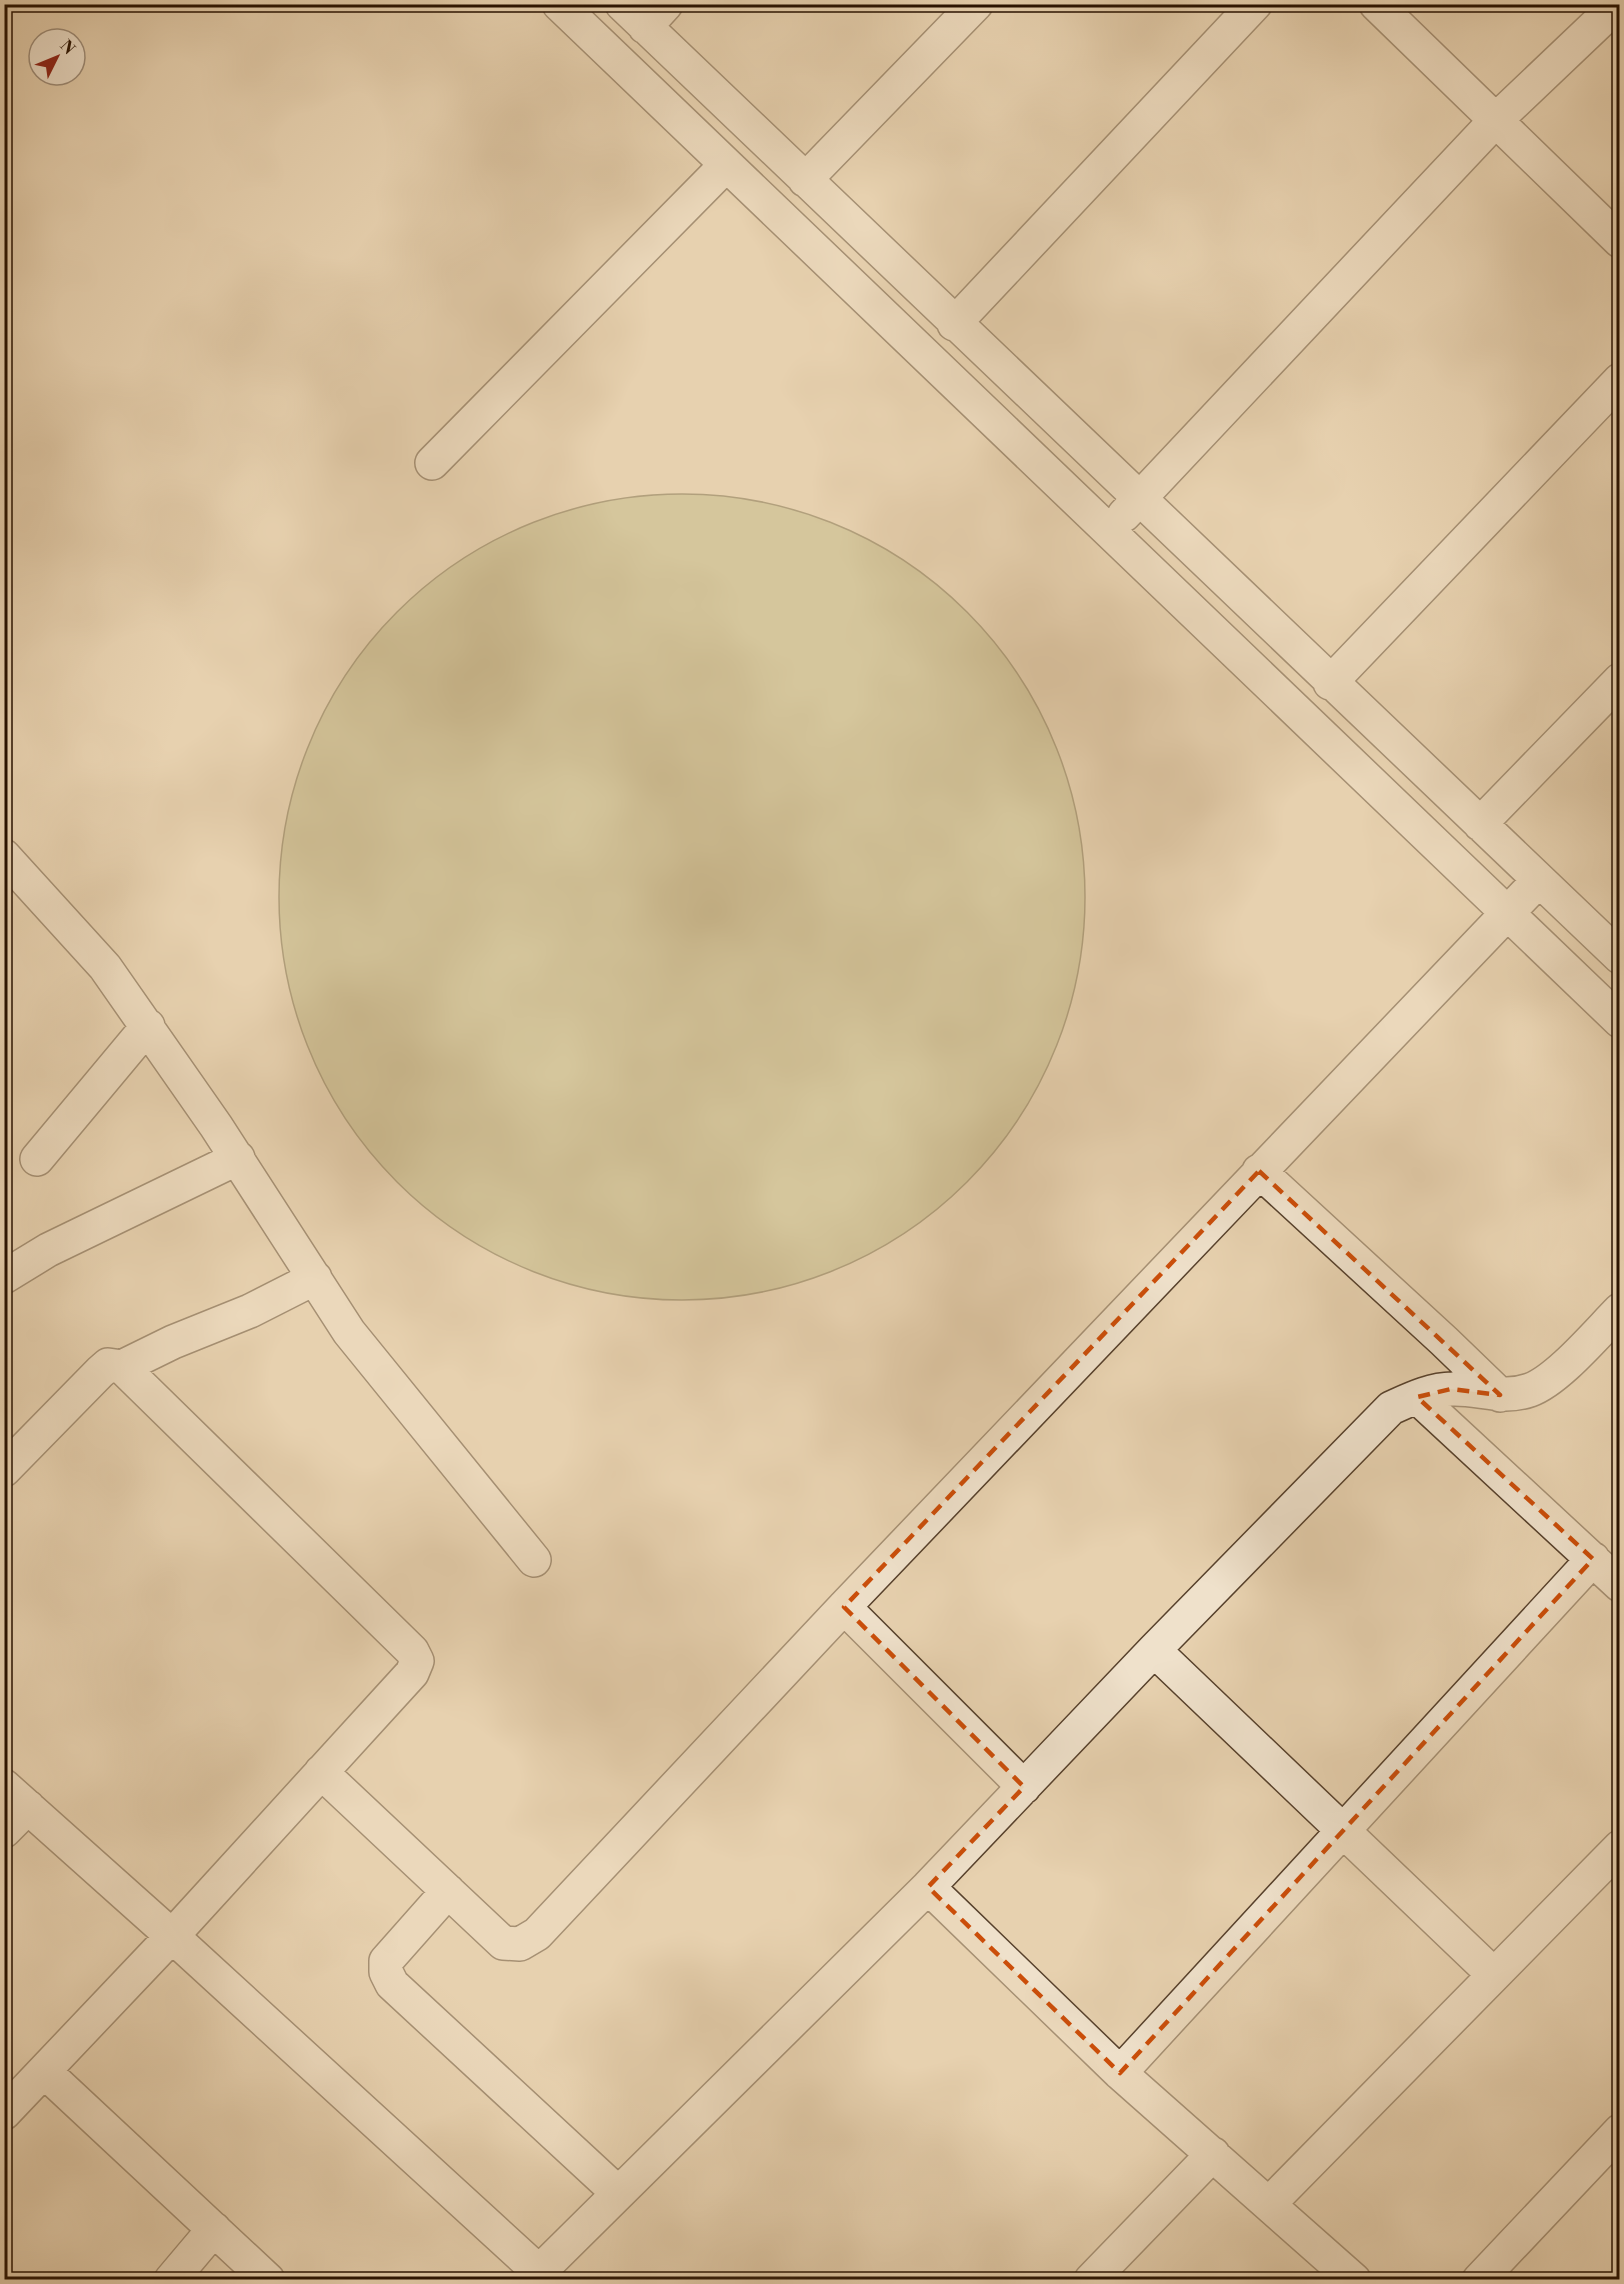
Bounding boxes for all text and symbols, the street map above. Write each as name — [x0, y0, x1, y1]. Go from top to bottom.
north arrow — [27, 27, 87, 87]
text: N — [56, 36, 79, 59]

